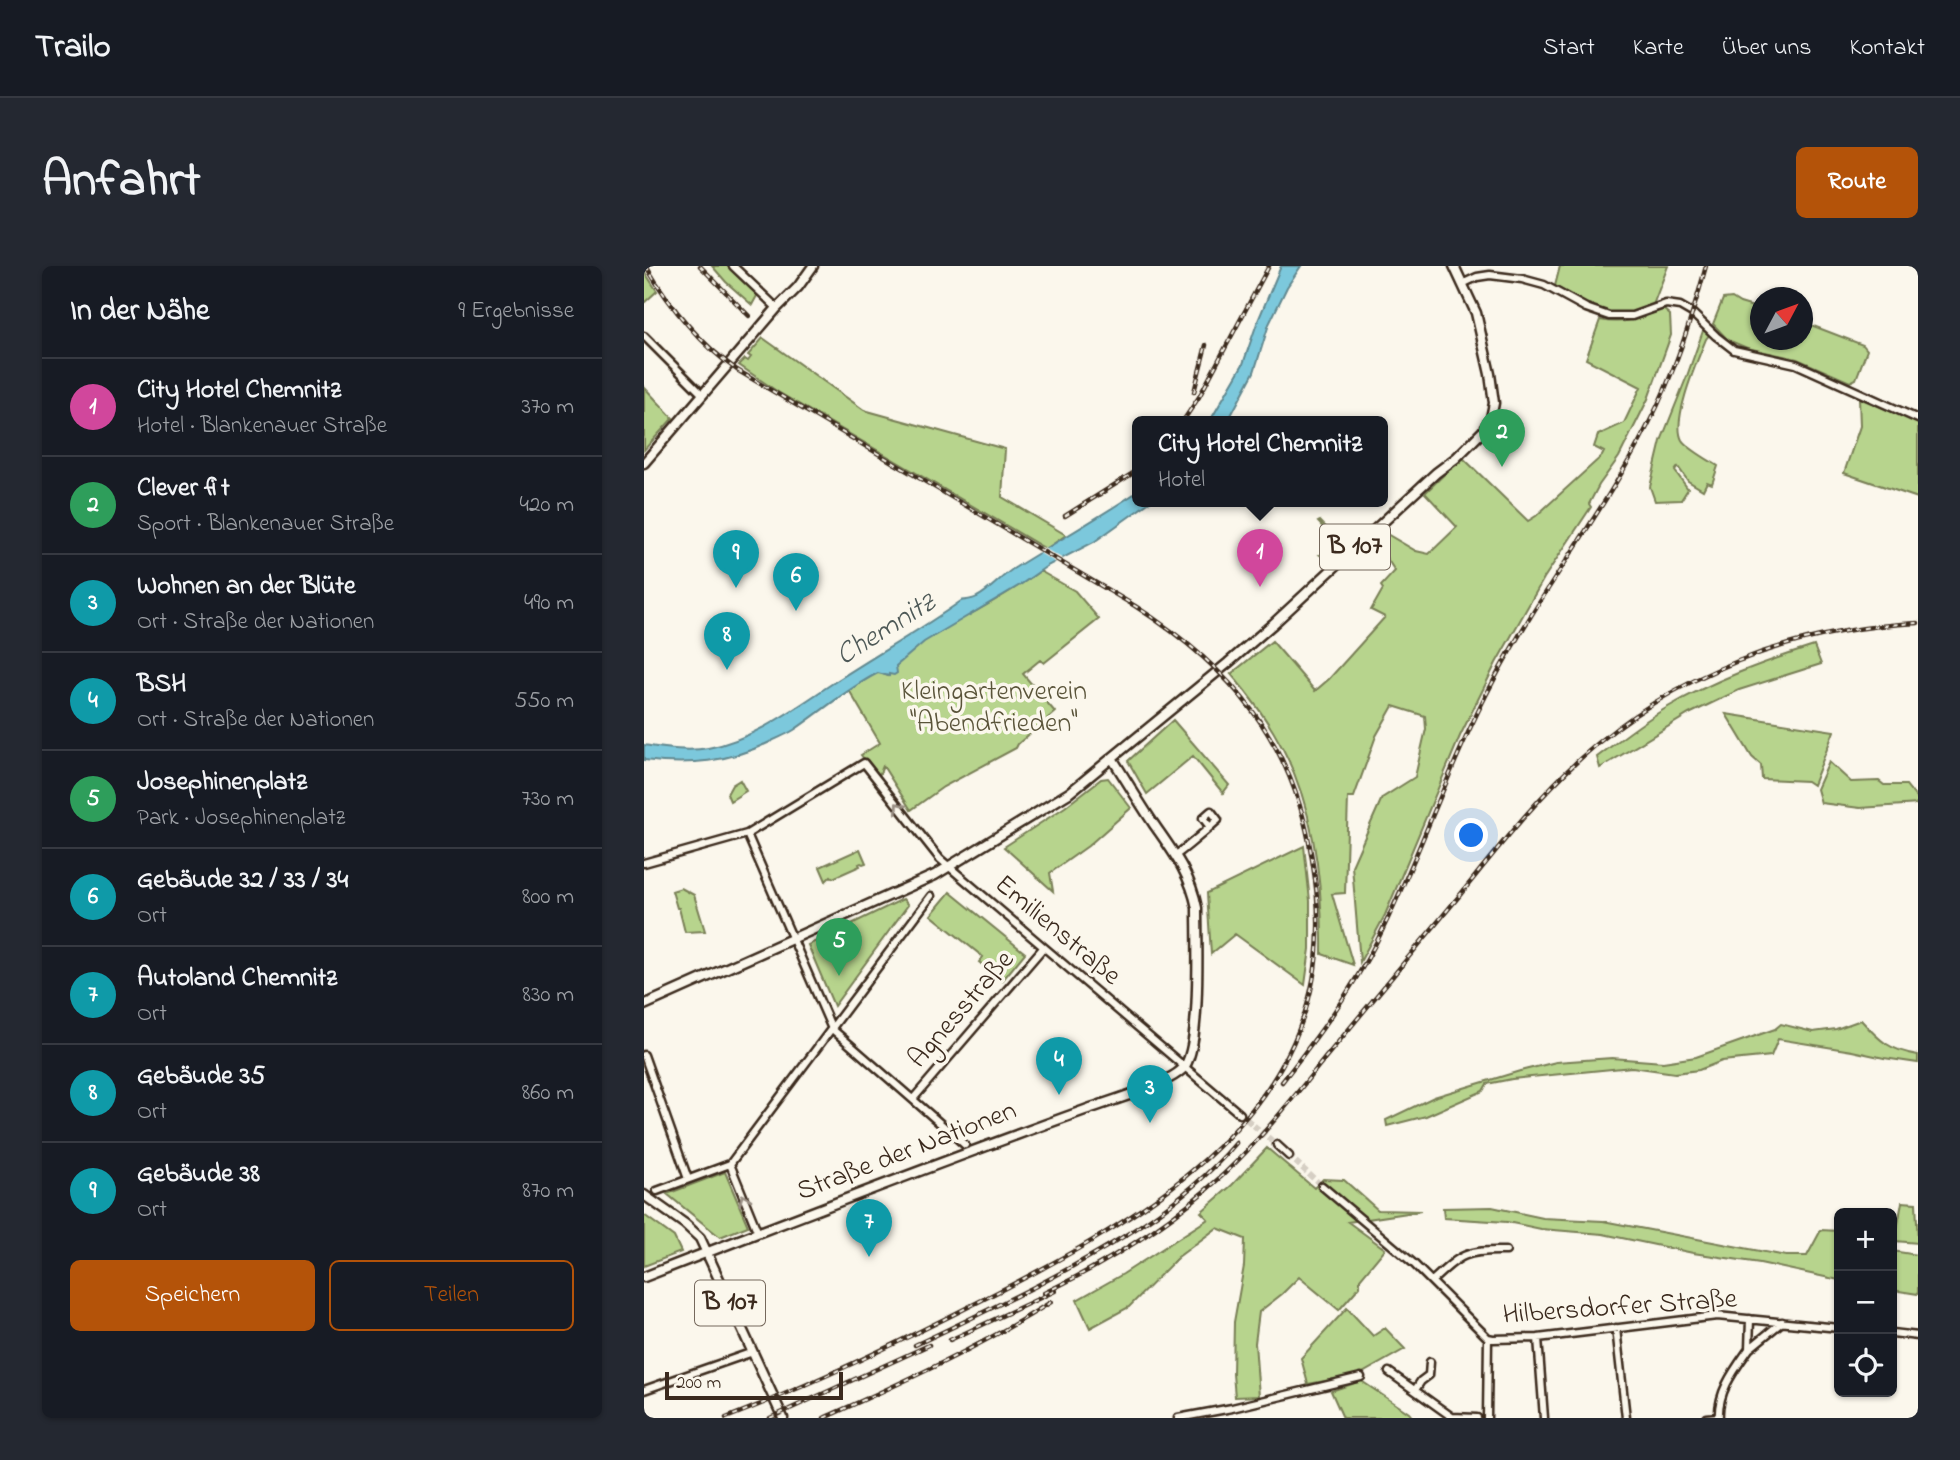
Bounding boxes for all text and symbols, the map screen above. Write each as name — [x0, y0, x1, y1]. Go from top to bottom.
text: Trailo — [35, 24, 111, 72]
text: Start — [1543, 31, 1595, 66]
text: Karte — [1633, 31, 1684, 66]
text: Über uns — [1722, 31, 1811, 66]
text: Kontakt — [1849, 31, 1925, 66]
text: Anfahrt — [42, 146, 200, 218]
button: Route — [1796, 147, 1918, 218]
north arrow — [1750, 287, 1813, 350]
text: In der Nähe — [70, 290, 210, 334]
text: 9 Ergebnisse — [458, 295, 574, 328]
text: City Hotel Chemnitz — [137, 372, 341, 410]
text: 1 — [89, 391, 97, 424]
text: 370 m — [521, 391, 574, 424]
pin: 2 — [1479, 409, 1525, 467]
text: Hotel · Blankenauer Straße — [137, 410, 387, 443]
popup — [1132, 416, 1388, 507]
text: City Hotel Chemnitz — [1158, 426, 1362, 464]
text: Hotel — [1158, 464, 1205, 497]
text: Clever fit — [137, 470, 230, 508]
text: 2 — [87, 489, 99, 522]
text: 420 m — [520, 489, 574, 522]
text: Sport · Blankenauer Straße — [137, 508, 394, 541]
road number: B 107 — [1320, 524, 1390, 570]
pin: 1 — [1237, 529, 1283, 587]
pin: 9 — [713, 530, 759, 588]
pin: 6 — [773, 553, 819, 611]
text: Wohnen an der Blüte — [137, 568, 356, 606]
water label: Chemnitz — [828, 581, 946, 678]
text: 3 — [88, 587, 98, 620]
text: 490 m — [524, 587, 574, 620]
text: Ort · Straße der Nationen — [137, 606, 374, 639]
pin: 8 — [704, 612, 750, 670]
text: BSH — [137, 666, 186, 704]
park label: Kleingartenverein "Abendfrieden" — [901, 672, 1087, 745]
text: 4 — [88, 685, 98, 718]
text: 550 m — [514, 685, 574, 718]
text: Ort · Straße der Nationen — [137, 704, 374, 737]
text: Josephinenplatz — [137, 764, 307, 802]
text: 5 — [86, 783, 100, 816]
text: 730 m — [521, 783, 574, 816]
text: Park · Josephinenplatz — [137, 802, 346, 835]
one-way arrow — [894, 802, 907, 814]
your location — [1454, 818, 1488, 852]
text: Gebäude 32 / 33 / 34 — [137, 862, 348, 900]
street label: Emilienstraße — [985, 866, 1130, 997]
text: 6 — [88, 881, 98, 914]
text: 800 m — [522, 881, 574, 914]
text: Ort — [137, 900, 167, 933]
pin: 5 — [816, 918, 862, 976]
street label: Agnesstraße — [899, 941, 1025, 1078]
text: Autoland Chemnitz — [137, 960, 337, 998]
text: 7 — [88, 979, 98, 1012]
text: 830 m — [522, 979, 574, 1012]
text: Ort — [137, 998, 167, 1031]
pin: 4 — [1036, 1037, 1082, 1095]
text: Gebäude 35 — [137, 1058, 265, 1096]
pin: 3 — [1127, 1065, 1173, 1123]
text: 8 — [89, 1077, 97, 1110]
text: 860 m — [522, 1077, 574, 1110]
street label: Straße der Nationen — [791, 1091, 1023, 1213]
text: Ort — [137, 1096, 167, 1129]
text: Gebäude 38 — [137, 1156, 260, 1194]
text: 9 — [90, 1175, 96, 1208]
text: 870 m — [522, 1175, 574, 1208]
one-way arrow — [739, 1193, 753, 1205]
text: Ort — [137, 1194, 167, 1227]
pin: 7 — [846, 1199, 892, 1257]
map controls — [1834, 1208, 1897, 1397]
button: + — [1834, 1208, 1897, 1271]
button: Speichern — [70, 1260, 315, 1331]
button: Teilen — [329, 1260, 574, 1331]
button: − — [1834, 1271, 1897, 1334]
street label: Hilbersdorfer Straße — [1501, 1279, 1739, 1337]
road number: B 107 — [695, 1280, 765, 1326]
button: locate — [1834, 1334, 1897, 1397]
scale bar — [665, 1369, 844, 1401]
text: 200 m — [676, 1370, 721, 1397]

